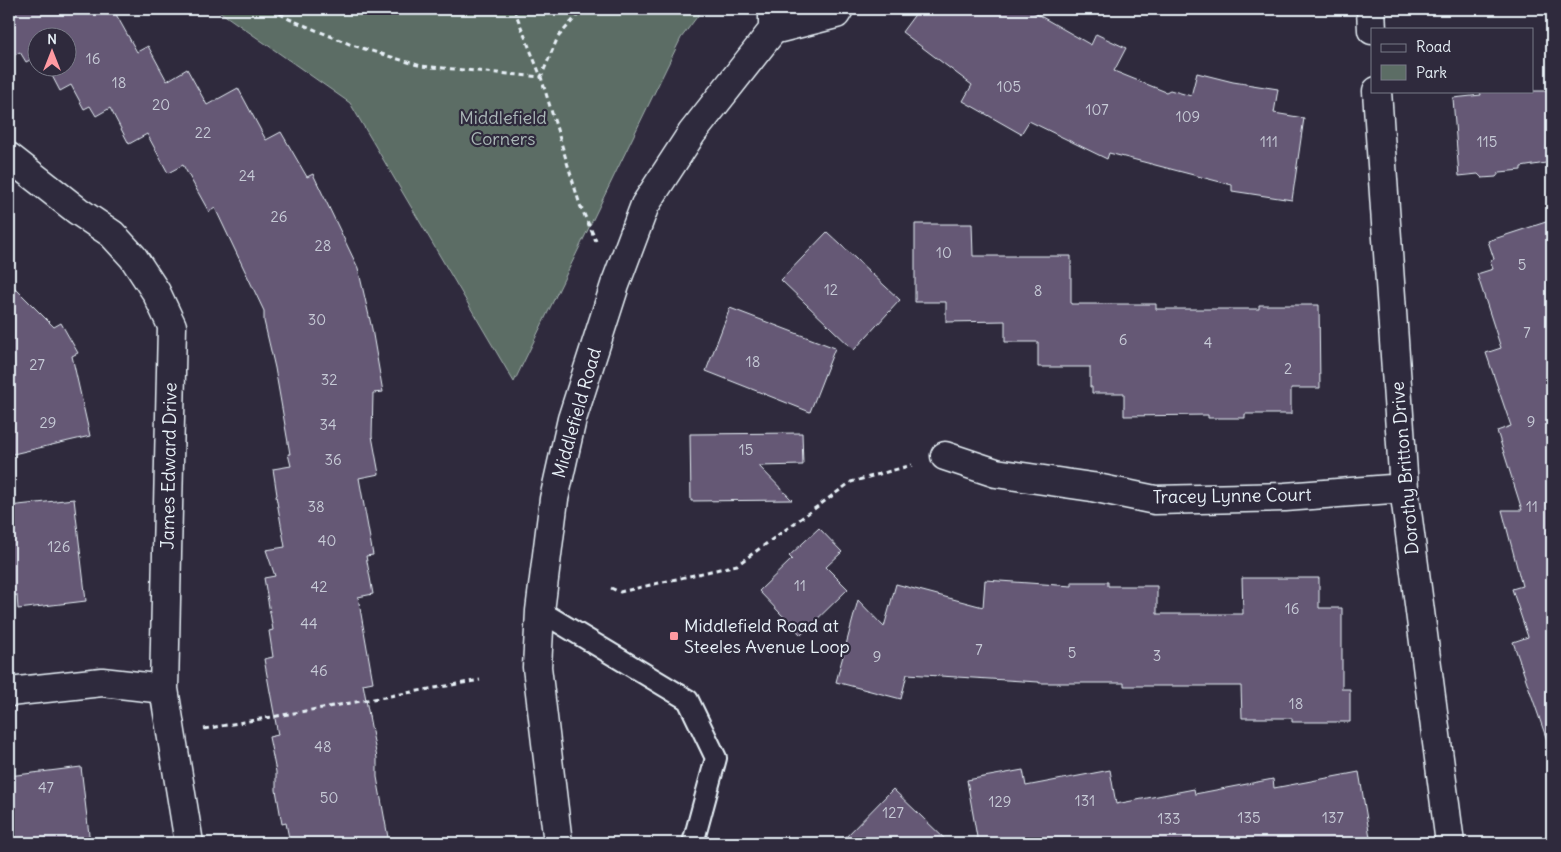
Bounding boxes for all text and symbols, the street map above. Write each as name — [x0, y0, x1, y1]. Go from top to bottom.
north arrow — [28, 28, 78, 78]
legend — [1371, 28, 1534, 92]
text: N — [47, 30, 57, 48]
text: Road — [1416, 37, 1451, 56]
house number: 16 — [86, 49, 100, 68]
text: Park — [1416, 63, 1447, 82]
house number: 18 — [112, 73, 126, 92]
house number: 105 — [997, 77, 1021, 96]
house number: 20 — [152, 95, 170, 114]
house number: 107 — [1086, 100, 1108, 119]
park label: Middlefield Corners — [459, 106, 547, 150]
house number: 109 — [1176, 107, 1200, 126]
house number: 22 — [195, 123, 211, 142]
house number: 111 — [1260, 132, 1278, 151]
house number: 115 — [1477, 132, 1497, 151]
house number: 24 — [239, 166, 256, 185]
house number: 26 — [271, 207, 287, 226]
house number: 28 — [315, 236, 331, 255]
house number: 10 — [936, 243, 952, 262]
house number: 5 — [1518, 255, 1526, 274]
house number: 12 — [824, 280, 838, 299]
house number: 8 — [1034, 281, 1042, 300]
house number: 30 — [308, 310, 326, 329]
house number: 7 — [1523, 323, 1531, 342]
house number: 6 — [1119, 330, 1127, 349]
house number: 4 — [1204, 333, 1213, 352]
street label: Middlefield Road — [547, 345, 606, 481]
house number: 18 — [746, 352, 760, 371]
house number: 27 — [29, 355, 45, 374]
house number: 2 — [1284, 359, 1292, 378]
house number: 32 — [321, 370, 337, 389]
street label: Dorothy Britton Drive — [1385, 381, 1424, 556]
street label: James Edward Drive — [156, 382, 181, 550]
house number: 9 — [1527, 412, 1535, 431]
house number: 29 — [40, 413, 56, 432]
house number: 34 — [319, 415, 337, 434]
house number: 15 — [739, 440, 753, 459]
house number: 36 — [324, 450, 342, 469]
street label: Tracey Lynne Court — [1152, 483, 1312, 508]
house number: 38 — [307, 497, 325, 516]
house number: 11 — [1526, 497, 1538, 516]
house number: 40 — [318, 531, 336, 550]
house number: 126 — [48, 537, 70, 556]
house number: 11 — [794, 576, 806, 595]
house number: 42 — [311, 577, 327, 596]
house number: 16 — [1285, 599, 1299, 618]
house number: 44 — [300, 614, 318, 633]
place label: Middlefield Road at Steeles Avenue Loop — [684, 614, 850, 658]
marker: Middlefield Road at Steeles Avenue Loop — [668, 630, 680, 642]
house number: 7 — [975, 640, 983, 659]
house number: 5 — [1068, 643, 1076, 662]
house number: 3 — [1153, 646, 1161, 665]
house number: 9 — [873, 647, 881, 666]
house number: 46 — [310, 661, 328, 680]
house number: 18 — [1289, 694, 1303, 713]
house number: 48 — [314, 737, 332, 756]
house number: 47 — [38, 778, 54, 797]
house number: 50 — [320, 788, 338, 807]
house number: 131 — [1075, 791, 1095, 810]
house number: 129 — [989, 792, 1011, 811]
house number: 127 — [882, 803, 904, 822]
house number: 135 — [1237, 808, 1261, 827]
house number: 137 — [1322, 808, 1344, 827]
house number: 133 — [1158, 809, 1181, 828]

